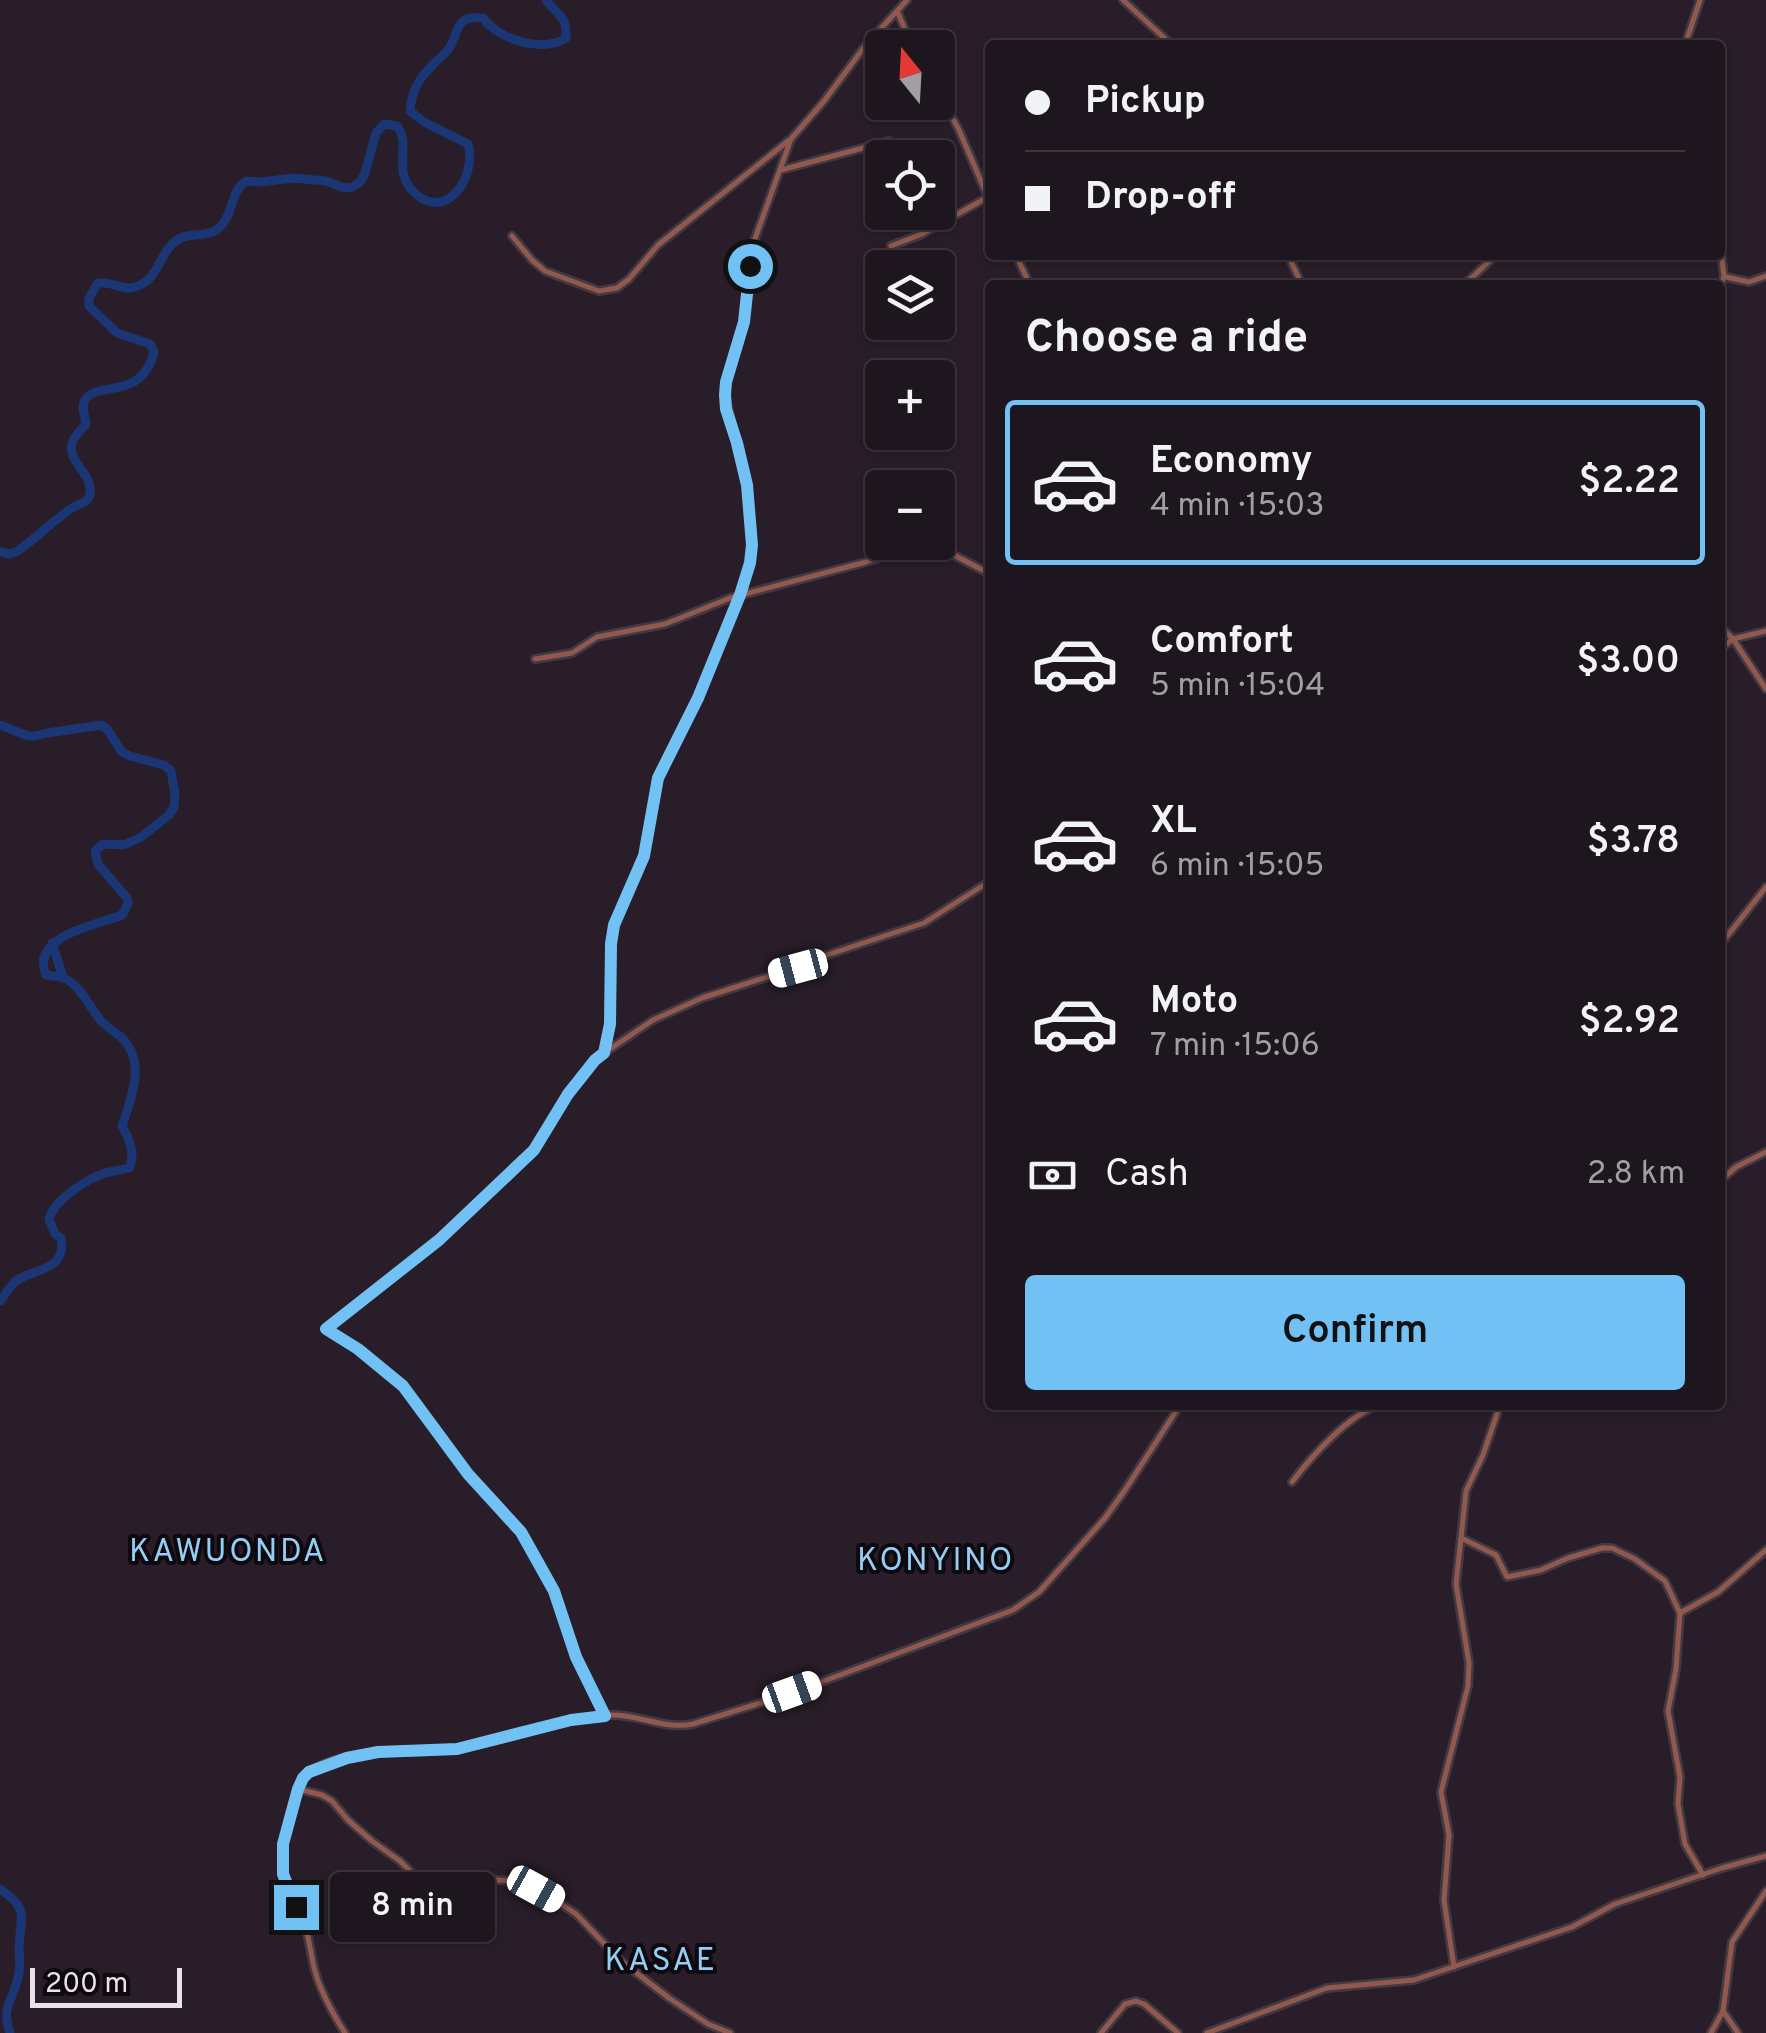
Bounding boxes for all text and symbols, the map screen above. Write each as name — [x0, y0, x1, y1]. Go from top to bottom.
north arrow — [865, 30, 955, 120]
map controls — [865, 30, 955, 560]
text: Pickup — [1085, 78, 1206, 127]
button: locate — [865, 140, 955, 230]
text: Drop-off — [1085, 174, 1236, 223]
route start — [728, 244, 773, 289]
button: layers — [865, 250, 955, 340]
text: Choose a ride — [1025, 311, 1308, 368]
button: + — [865, 360, 955, 450]
icon: car — [1030, 438, 1120, 528]
text: Economy — [1150, 438, 1312, 487]
text: $2.22 — [1579, 458, 1680, 507]
button: − — [865, 470, 955, 560]
text: 4 min · 15:03 — [1150, 487, 1325, 527]
icon: car — [1030, 618, 1120, 708]
text: Comfort — [1150, 618, 1294, 667]
text: $3.00 — [1576, 638, 1680, 687]
text: 5 min · 15:04 — [1150, 667, 1325, 707]
icon: car — [1030, 798, 1120, 888]
text: XL — [1150, 798, 1197, 847]
text: $3.78 — [1587, 818, 1680, 867]
text: 6 min · 15:05 — [1150, 847, 1324, 887]
car — [765, 946, 831, 990]
icon: car — [1030, 978, 1120, 1068]
text: Moto — [1150, 978, 1238, 1027]
text: $2.92 — [1579, 998, 1680, 1047]
text: 7 min · 15:06 — [1150, 1027, 1320, 1067]
icon: cash — [1025, 1148, 1080, 1203]
text: Cash — [1105, 1151, 1189, 1200]
text: 2.8 km — [1587, 1155, 1685, 1195]
button: Confirm — [1025, 1275, 1685, 1390]
district label: KAWUONDA — [129, 1533, 327, 1573]
district label: KONYINO — [857, 1542, 1015, 1582]
car — [759, 1668, 825, 1716]
car — [502, 1861, 570, 1917]
callout: 8 min — [331, 1872, 496, 1942]
route end — [274, 1885, 319, 1930]
text: 8 min — [371, 1887, 454, 1927]
district label: KASAE — [604, 1942, 718, 1982]
scale bar — [30, 1963, 182, 2008]
text: 200 m — [45, 1967, 128, 2003]

